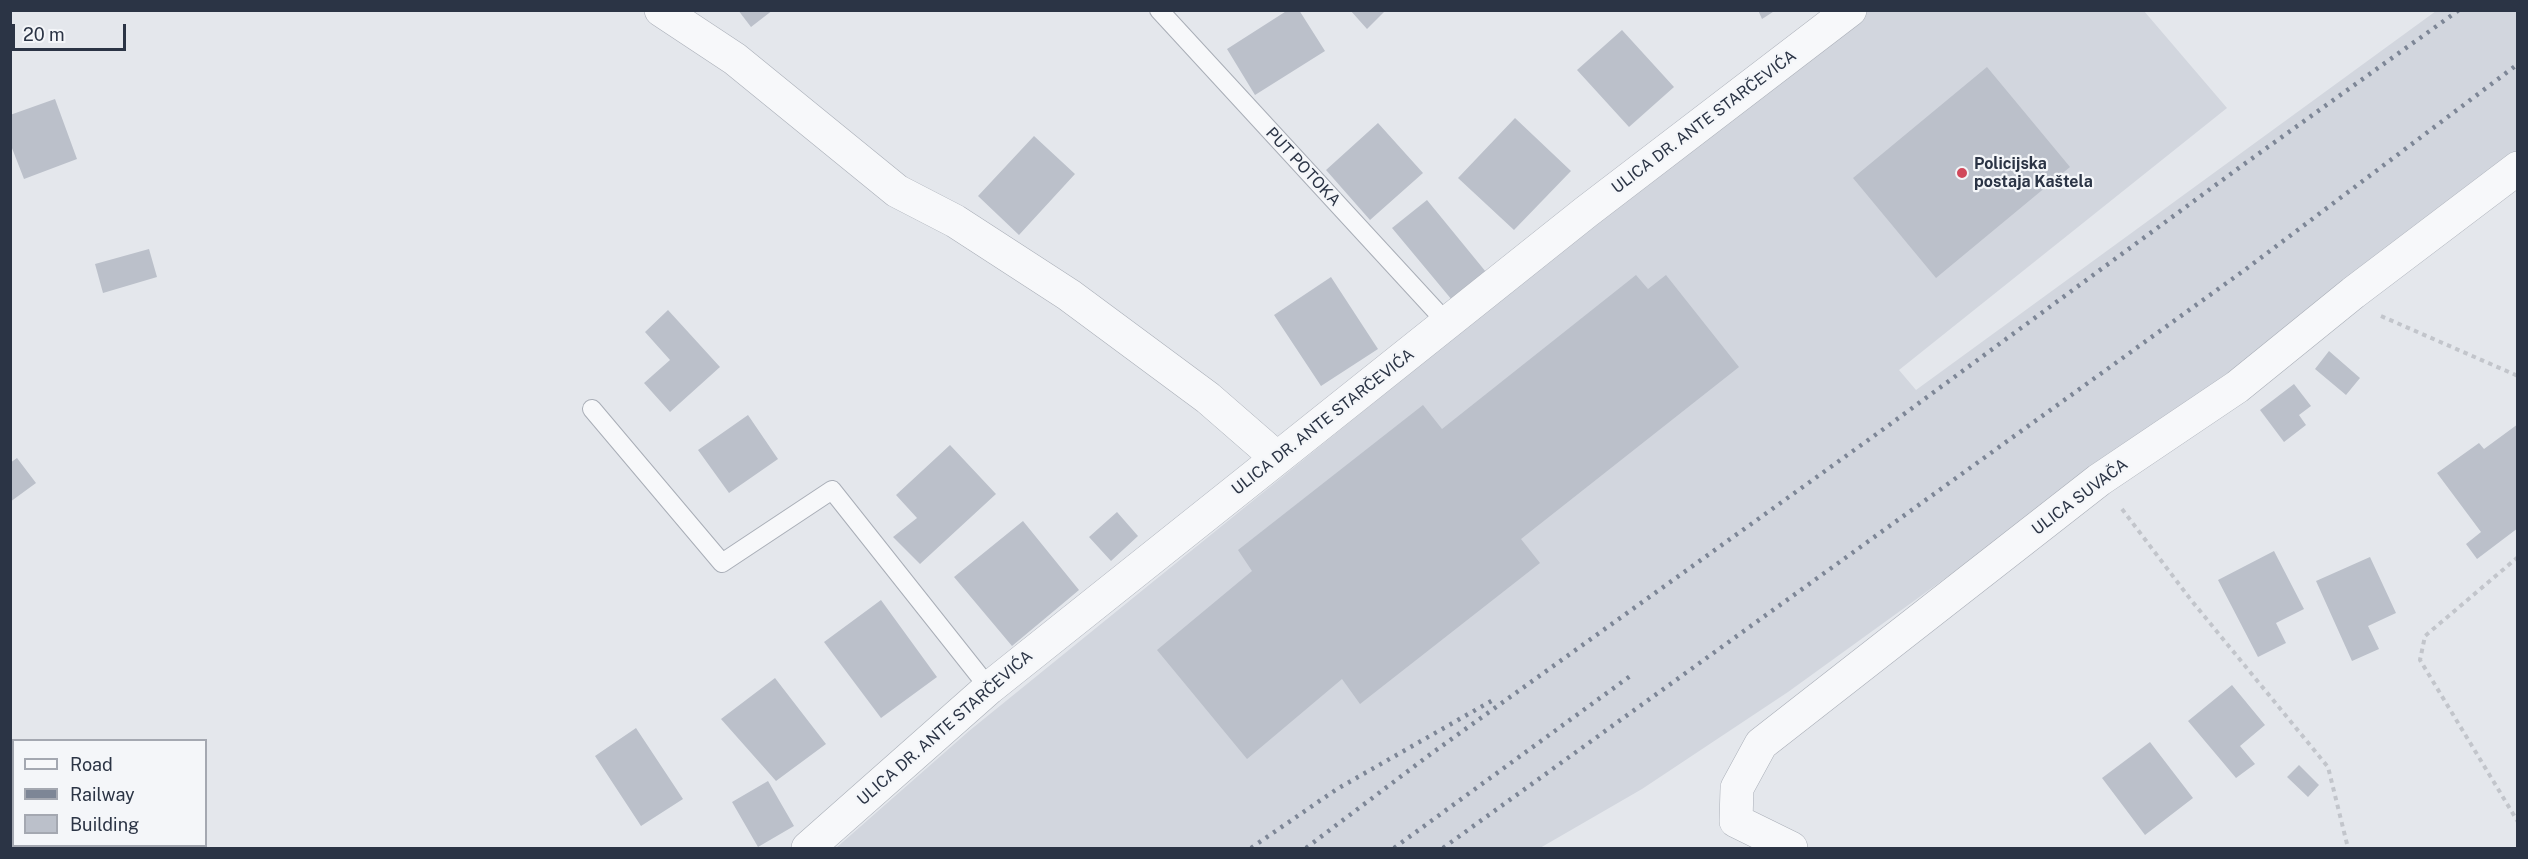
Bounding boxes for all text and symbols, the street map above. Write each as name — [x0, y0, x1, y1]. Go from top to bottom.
scale bar — [15, 12, 129, 50]
text: 20 m — [23, 24, 65, 45]
street label: ULICA DR. ANTE STARČEVIĆA — [1608, 46, 1800, 198]
street label: PUT POTOKA — [1262, 124, 1344, 210]
place label: Policijska postaja Kaštela — [1974, 154, 2093, 192]
marker: Policijska postaja Kaštela — [1955, 166, 1969, 180]
street label: ULICA DR. ANTE STARČEVIĆA — [1228, 345, 1418, 499]
street label: ULICA SUVAČA — [2028, 455, 2132, 539]
street label: ULICA DR. ANTE STARČEVIĆA — [853, 647, 1037, 809]
legend — [12, 739, 207, 847]
text: Road — [70, 754, 113, 775]
text: Railway — [70, 784, 135, 805]
text: Building — [70, 814, 139, 835]

